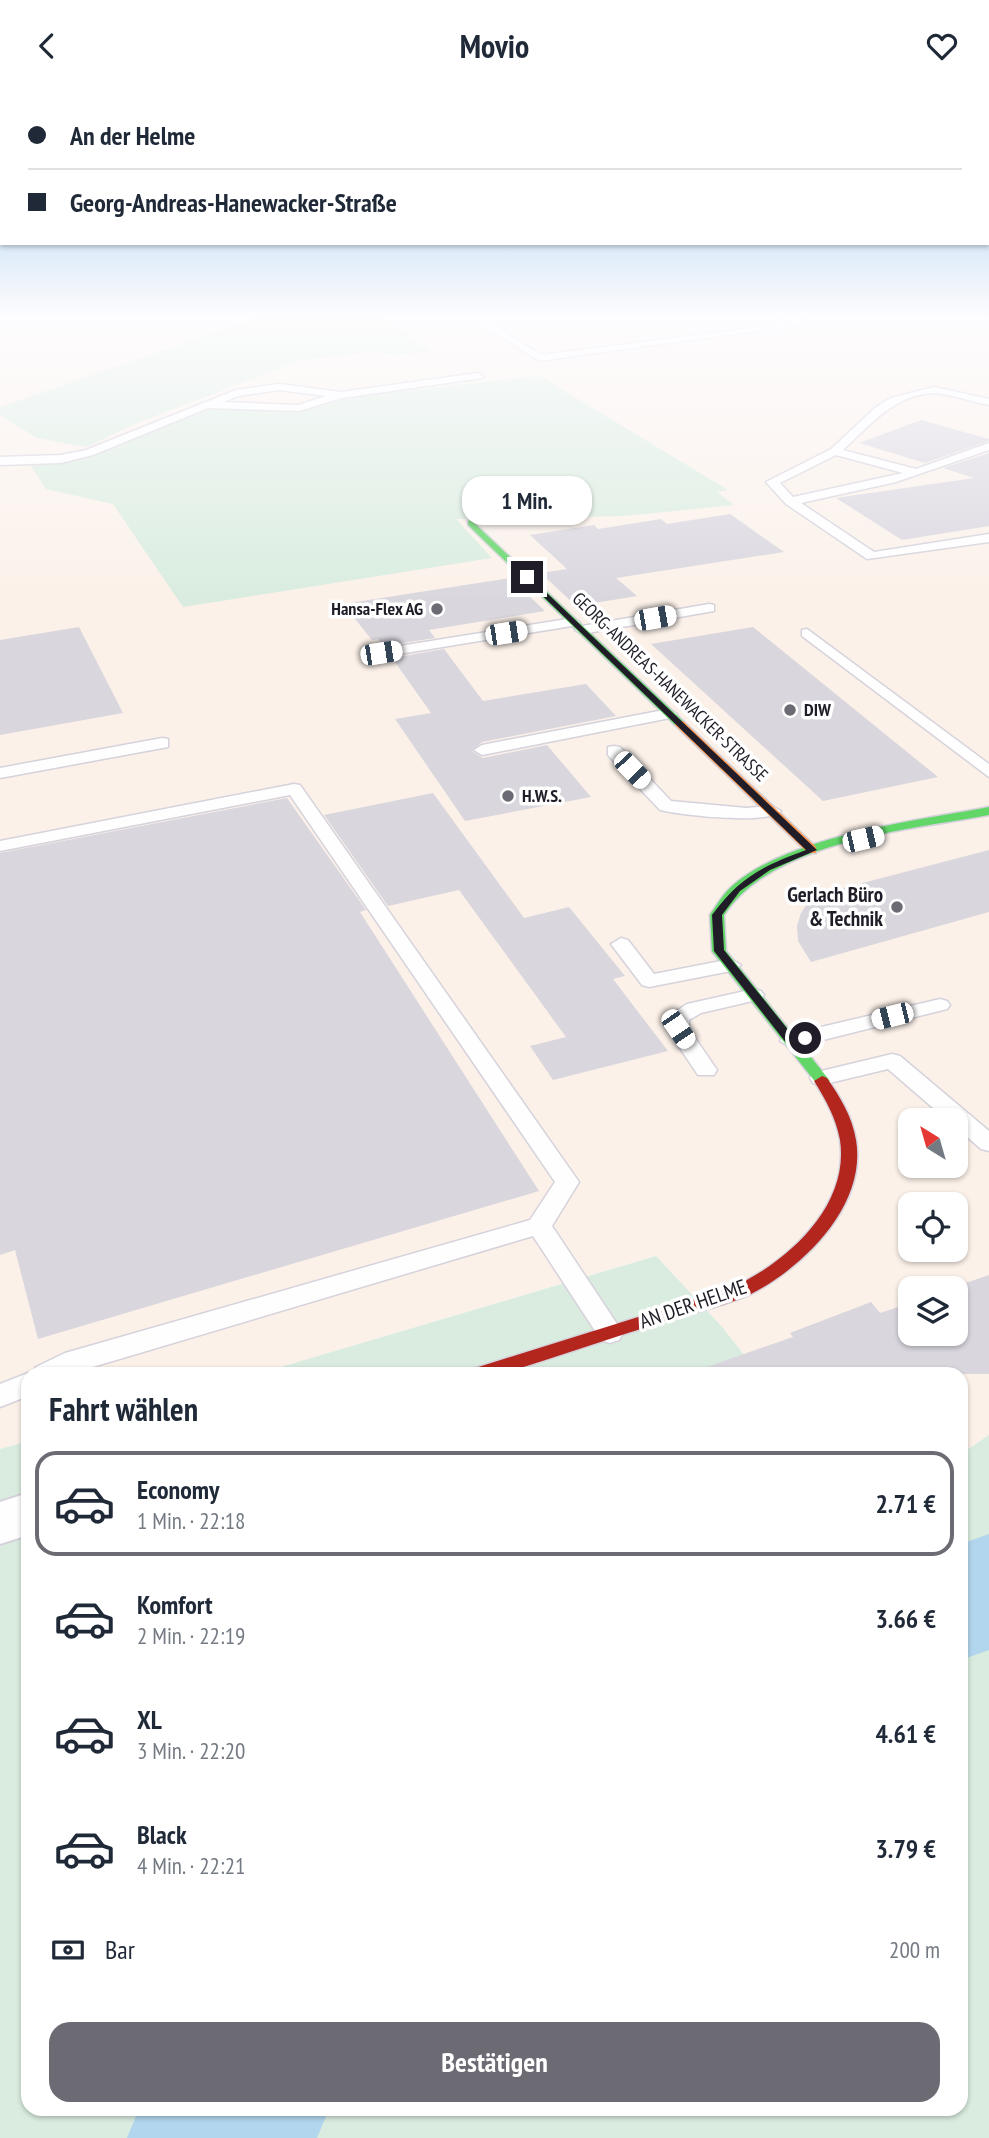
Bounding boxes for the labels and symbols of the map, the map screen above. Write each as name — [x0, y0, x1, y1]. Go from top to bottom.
callout: 1 Min. — [462, 475, 592, 525]
route end — [511, 561, 543, 593]
street label: GEORG-ANDREAS-HANEWACKER-STRASSE — [568, 587, 773, 786]
place label: Hansa-Flex AG — [331, 597, 423, 620]
marker: Hansa-Flex AG — [429, 601, 445, 617]
car — [633, 604, 678, 632]
car — [484, 619, 529, 647]
car — [359, 639, 404, 667]
place label: DIW — [804, 698, 831, 721]
marker: DIW — [782, 702, 798, 718]
car — [610, 748, 655, 792]
place label: H.W.S. — [522, 784, 562, 807]
marker: H.W.S. — [500, 788, 516, 804]
car — [841, 824, 886, 854]
place label: Gerlach Büro & Technik — [787, 881, 883, 932]
marker: Gerlach Büro & Technik — [889, 899, 905, 915]
car — [870, 1001, 915, 1031]
car — [658, 1006, 699, 1052]
route start — [789, 1022, 821, 1054]
north arrow — [898, 1108, 968, 1178]
street label: AN DER HELME — [636, 1273, 750, 1334]

